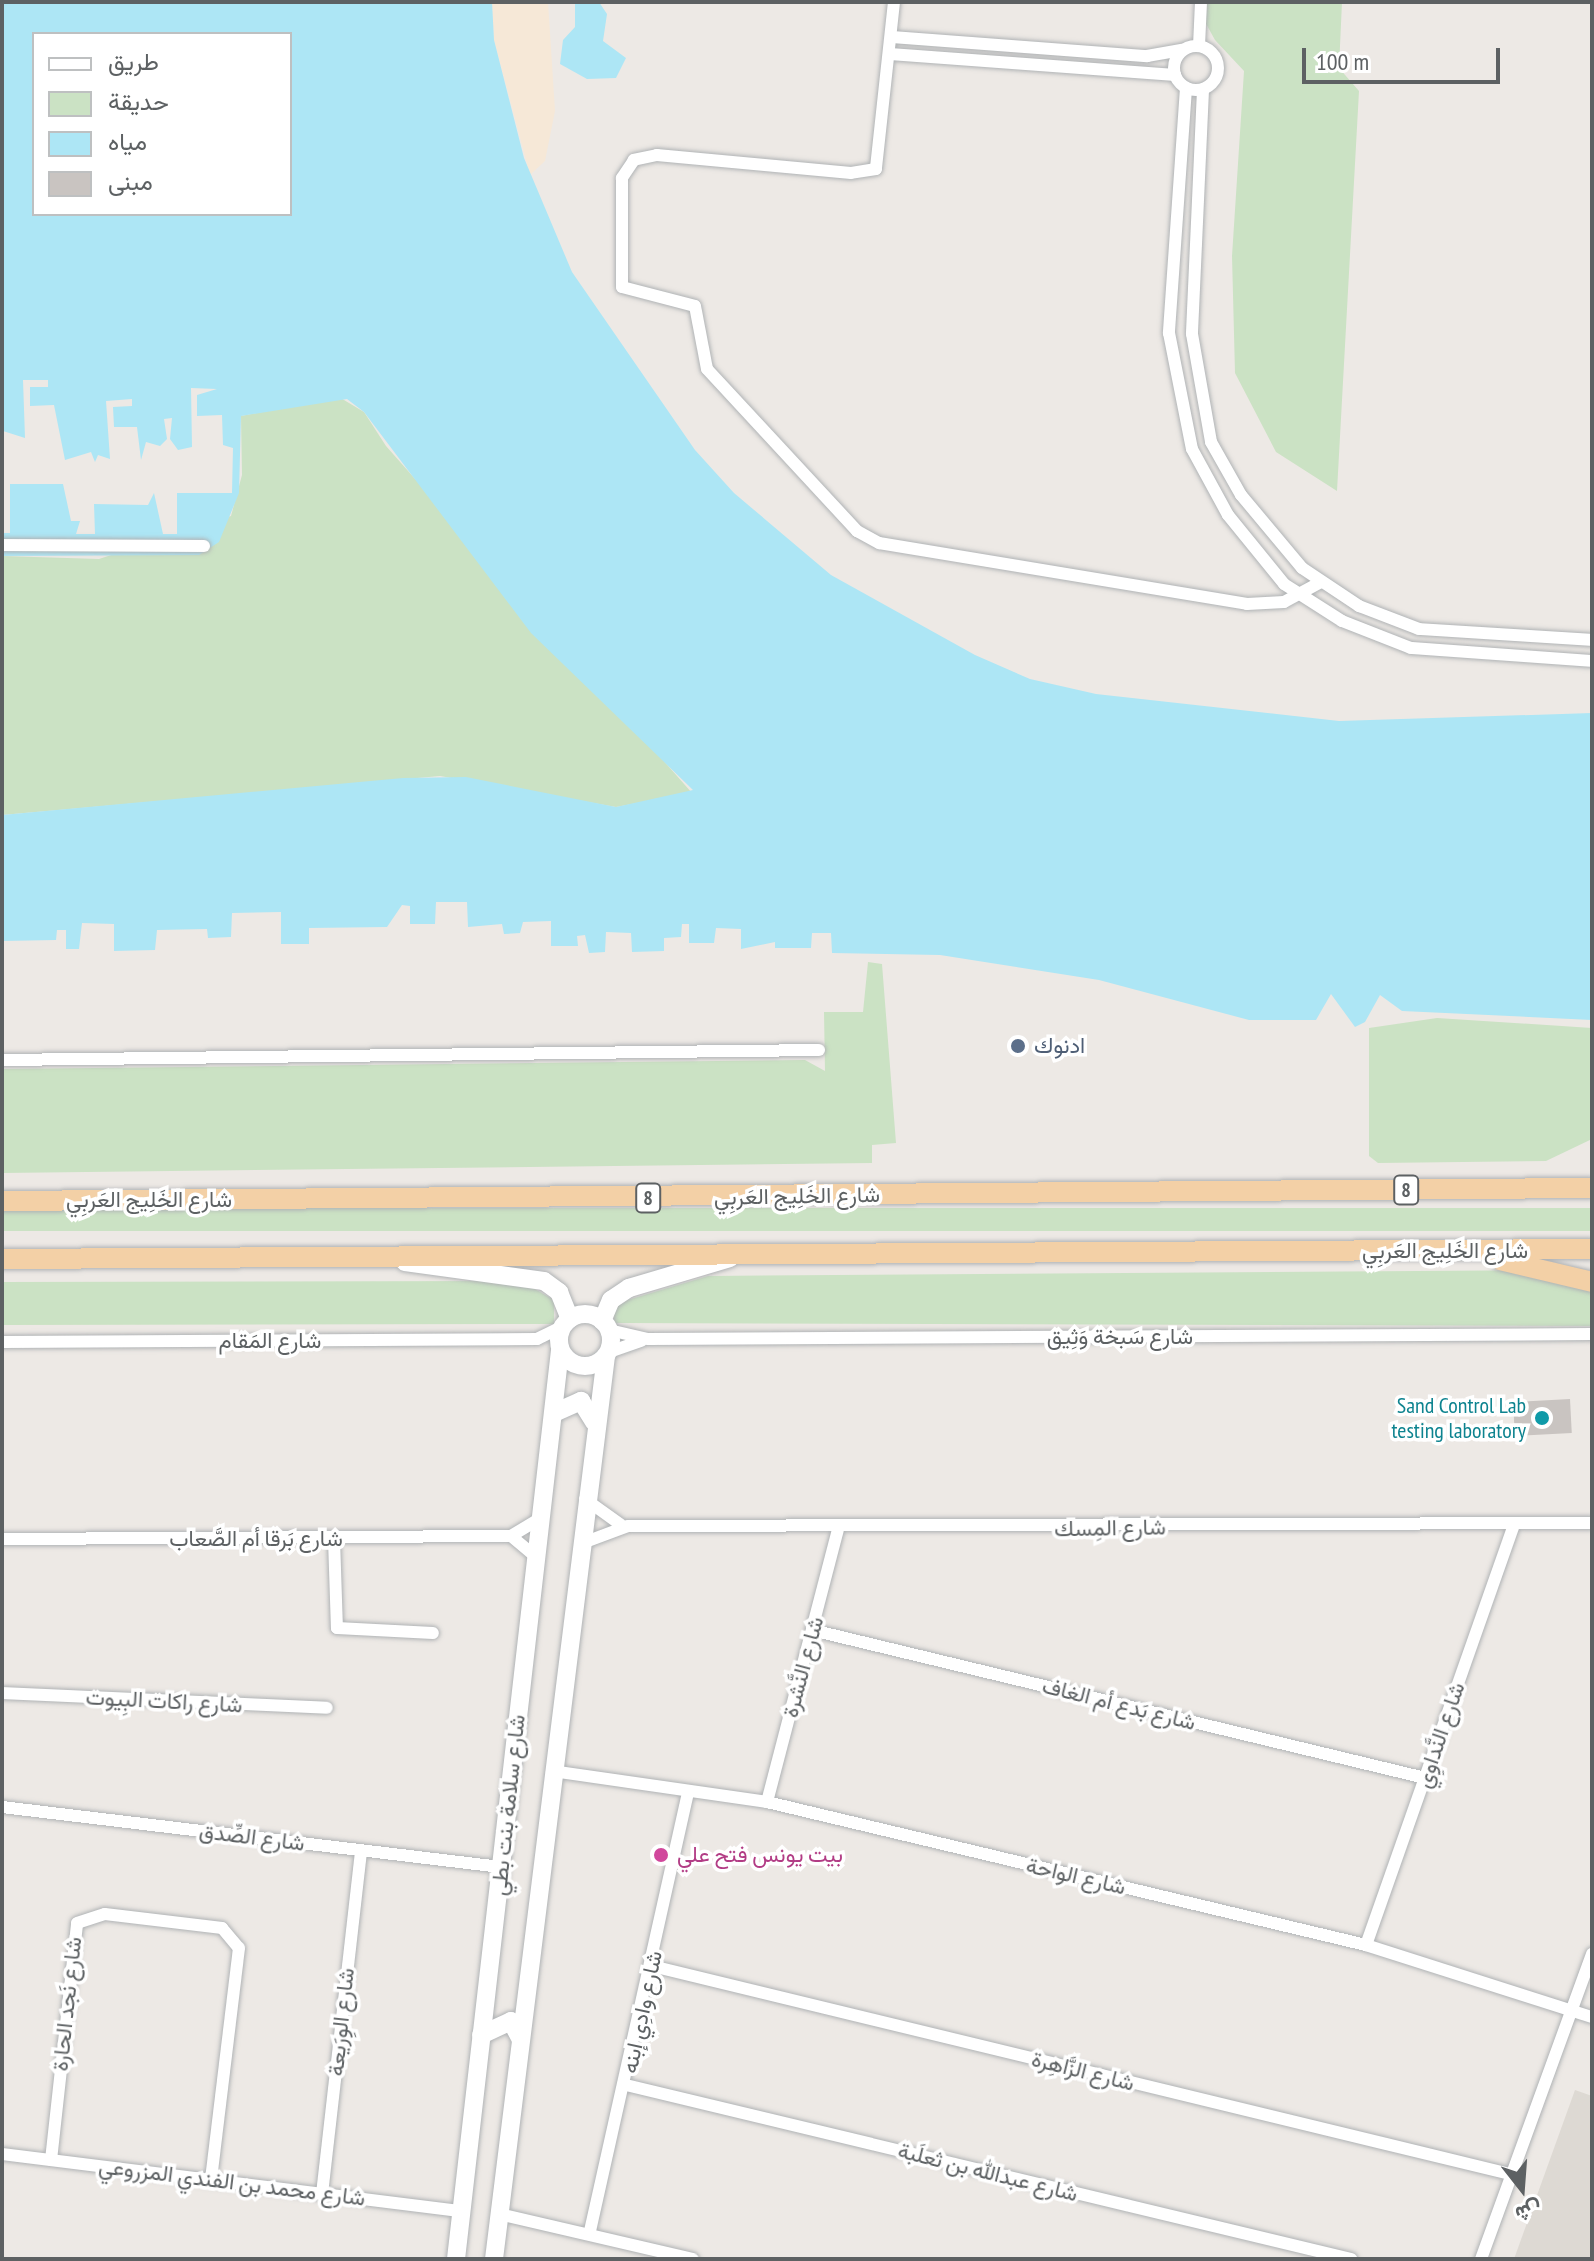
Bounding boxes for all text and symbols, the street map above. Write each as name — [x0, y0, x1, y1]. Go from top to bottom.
legend — [32, 32, 292, 216]
scale bar — [1306, 32, 1504, 82]
text: طريق — [108, 46, 159, 77]
text: 100 m — [1316, 46, 1369, 77]
text: حديقة — [108, 86, 169, 117]
text: مياه — [108, 126, 147, 157]
text: مبنى — [108, 166, 153, 197]
place label: ادنوك — [1034, 1033, 1085, 1059]
marker: ادنوك — [1009, 1037, 1027, 1055]
road number: 8 — [1392, 1174, 1420, 1206]
street label: شارع الخَلِيج العَربِي — [714, 1181, 880, 1211]
road number: 8 — [634, 1182, 662, 1214]
street label: شارع الخَلِيج العَربِي — [66, 1187, 232, 1213]
street label: شارع الخَلِيج العَربِي — [1362, 1238, 1528, 1264]
street label: شارع سَبخة وَثِيق — [1047, 1324, 1193, 1350]
street label: شارع المَقام — [219, 1328, 321, 1354]
place label: Sand Control Lab testing laboratory — [1391, 1392, 1526, 1444]
marker: Sand Control Lab testing laboratory — [1533, 1409, 1551, 1427]
street label: شارع المِسك — [1054, 1514, 1166, 1542]
street label: شارع بَرقا أم الصَّعاب — [169, 1526, 343, 1552]
street label: شارع النَّشرة — [777, 1614, 829, 1720]
street label: شارع بَدع أم الغاف — [1040, 1672, 1198, 1736]
street label: شارع النَّداوِي — [1410, 1679, 1470, 1791]
street label: شارع راكات البِيوت — [85, 1684, 243, 1718]
street label: شارع سلامة بنت بطي — [485, 1713, 531, 1897]
street label: شارع الصِّدق — [198, 1817, 306, 1857]
place label: بيت يونس فتح علي — [677, 1842, 843, 1868]
marker: بيت يونس فتح علي — [652, 1846, 670, 1864]
street label: شارع الواحة — [1024, 1852, 1128, 1900]
street label: شارع نَجد الحارة — [47, 1936, 87, 2072]
street label: شارع وادِي إبنه — [616, 1948, 668, 2076]
street label: شارع الوِرَيعة — [322, 1967, 360, 2077]
street label: شارع الزَّاهِرة — [1029, 2046, 1137, 2096]
street label: شارع عبدالله بن ثعلَبة — [895, 2137, 1081, 2207]
north arrow — [1482, 2149, 1562, 2229]
street label: شارع محمد بن الفندي المزروعي — [97, 2153, 367, 2211]
text: ش — [1512, 2195, 1546, 2229]

